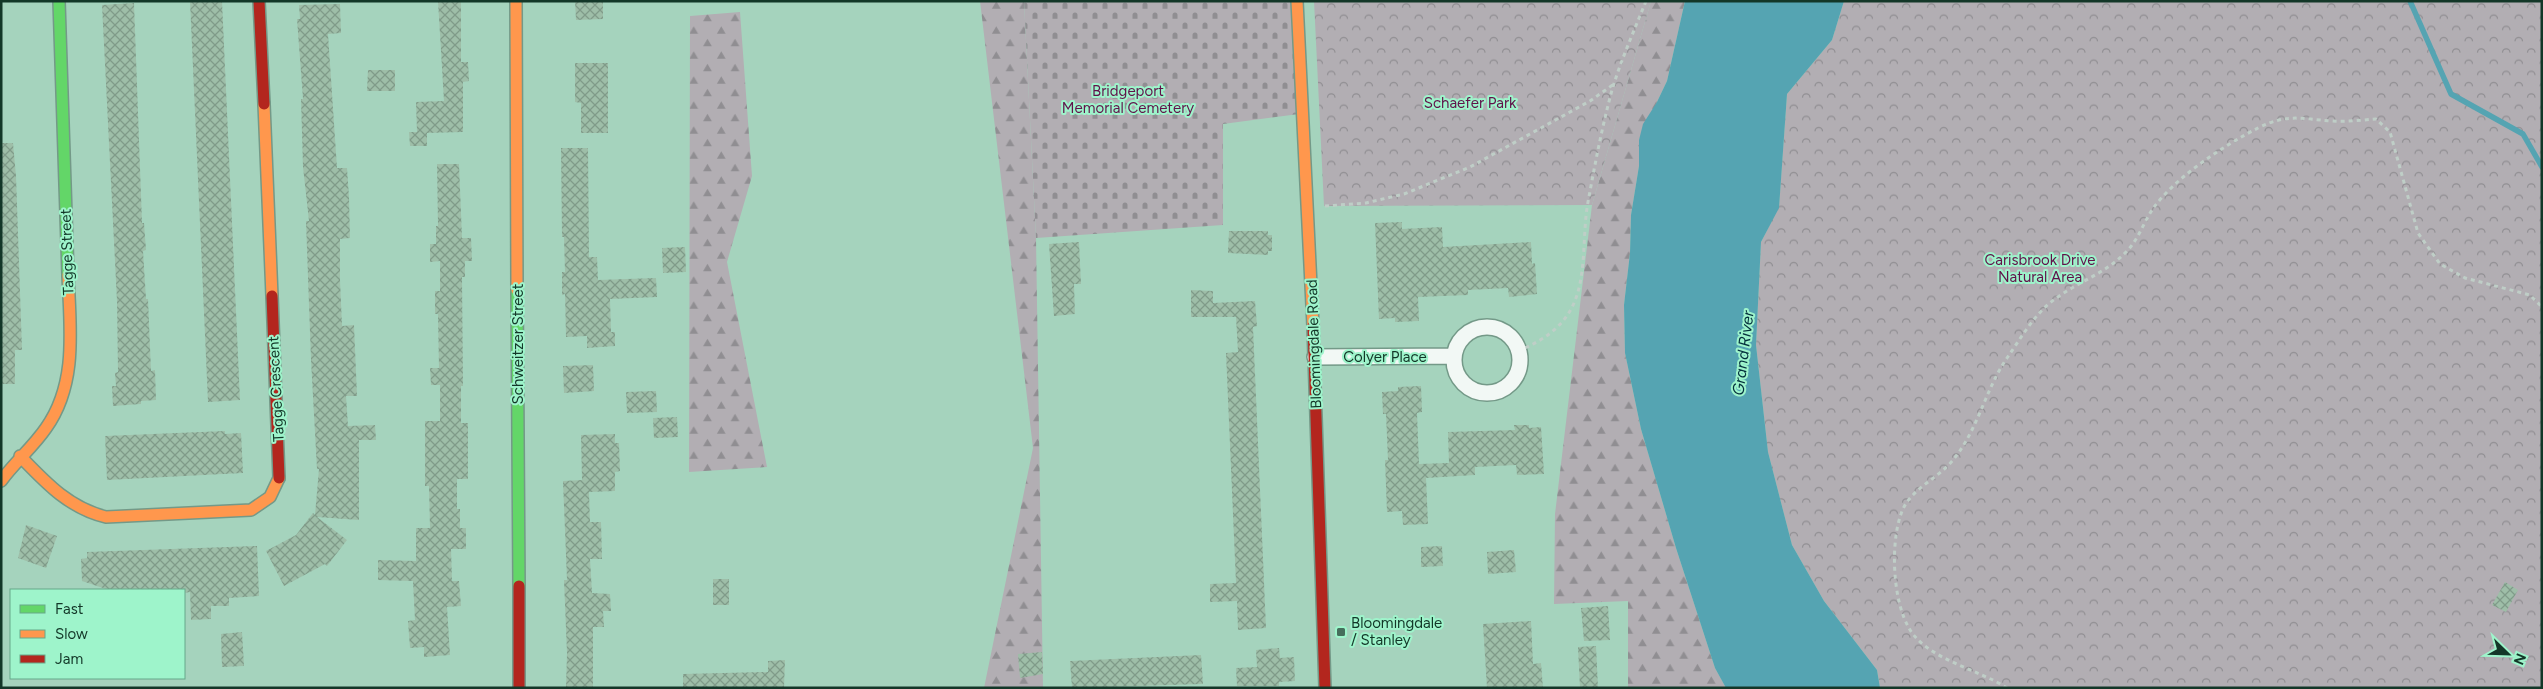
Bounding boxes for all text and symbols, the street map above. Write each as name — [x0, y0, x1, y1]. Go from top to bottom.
park label: Bridgeport Memorial Cemetery — [1062, 82, 1194, 117]
park label: Schaefer Park — [1424, 94, 1517, 112]
street label: Tagge Street — [56, 208, 78, 296]
park label: Carisbrook Drive Natural Area — [1985, 251, 2095, 286]
street label: Bloomingdale Road — [1303, 279, 1325, 409]
street label: Schweitzer Street — [509, 283, 527, 404]
water label: Grand River — [1728, 309, 1758, 397]
street label: Tagge Crescent — [264, 335, 288, 442]
street label: Colyer Place — [1343, 348, 1427, 366]
legend — [10, 589, 185, 679]
text: Fast — [55, 600, 84, 618]
place label: Bloomingdale / Stanley — [1351, 614, 1442, 649]
text: Slow — [55, 625, 88, 643]
marker: Bloomingdale / Stanley — [1335, 626, 1347, 638]
north arrow — [2483, 629, 2533, 679]
text: Jam — [55, 650, 83, 668]
text: N — [2510, 651, 2529, 667]

